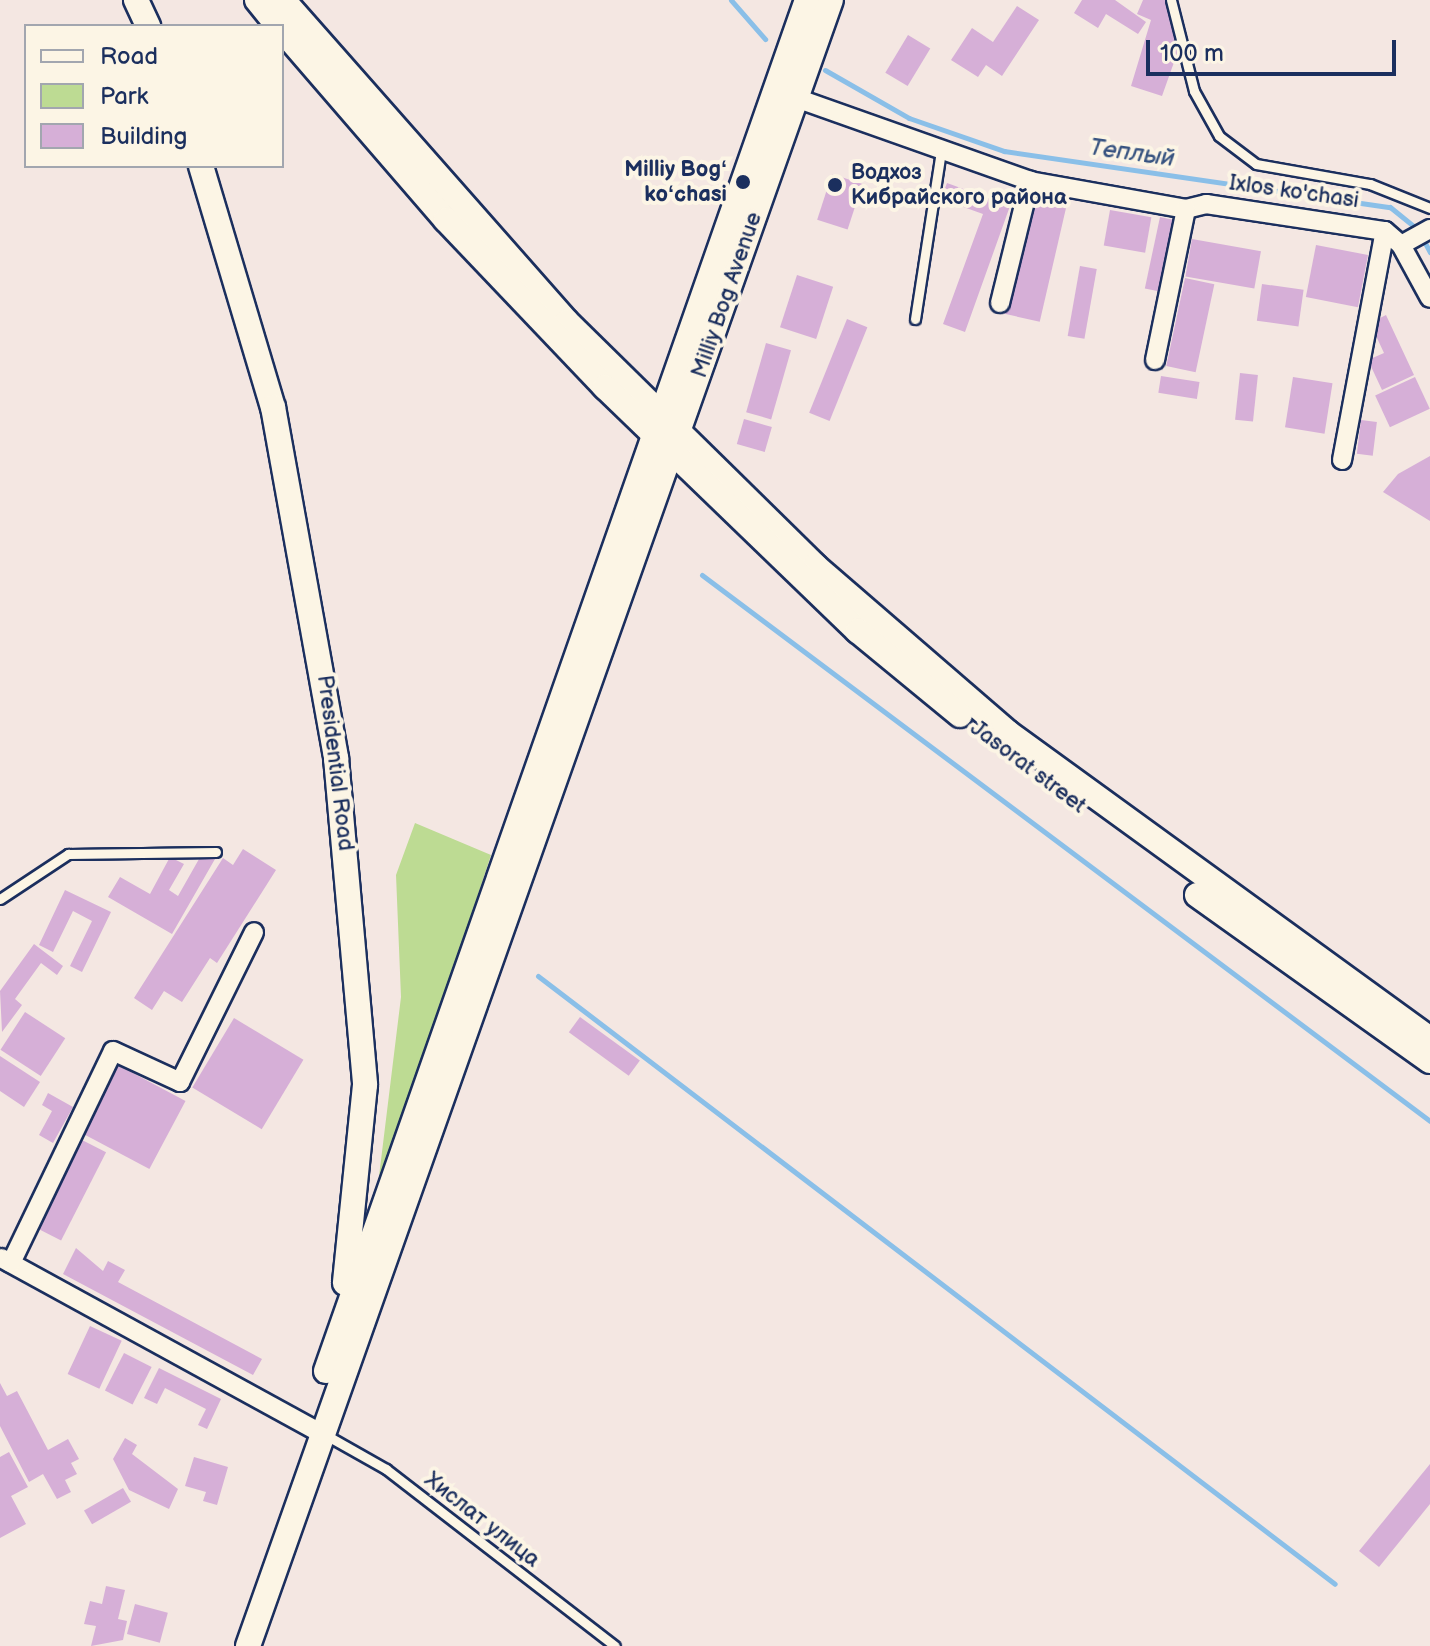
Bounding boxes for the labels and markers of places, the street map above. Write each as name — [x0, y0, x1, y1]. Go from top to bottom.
place label: Milliy Bogʻ koʻchasi — [624, 156, 727, 208]
place label: Водхоз Кибрайского района — [851, 159, 1067, 210]
marker: Milliy Bogʻ koʻchasi — [734, 173, 752, 191]
marker: Водхоз Кибрайского района — [826, 176, 844, 194]

